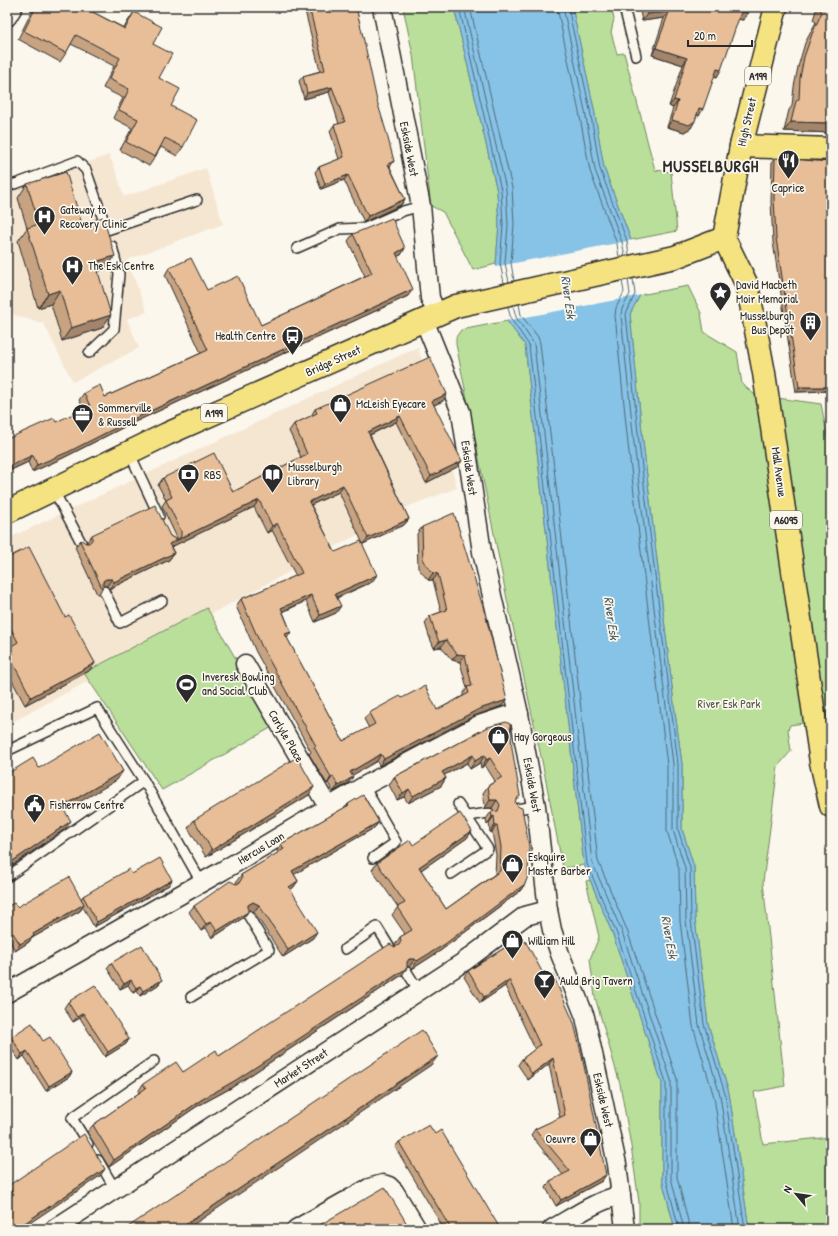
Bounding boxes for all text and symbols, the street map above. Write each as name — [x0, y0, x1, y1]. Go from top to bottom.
scale bar — [688, 22, 752, 48]
text: 20 m — [694, 27, 716, 44]
road number: A199 — [745, 67, 771, 85]
street label: High Street — [733, 95, 761, 148]
street label: Eskside West — [396, 120, 423, 179]
restaurant icon: Caprice — [775, 148, 801, 181]
district label: MUSSELBURGH — [663, 155, 759, 177]
place label: Caprice — [771, 179, 805, 196]
place label: Gateway to Recovery Clinic — [60, 201, 127, 232]
hospital icon: Gateway to Recovery Clinic — [31, 204, 57, 237]
hospital icon: The Esk Centre — [59, 253, 85, 286]
place label: The Esk Centre — [88, 257, 154, 274]
water label: River Esk — [557, 274, 581, 321]
place label: David Macbeth Moir Memorial — [736, 276, 799, 307]
place icon: David Macbeth Moir Memorial — [708, 279, 734, 312]
place label: Musselburgh Bus Depot — [740, 307, 795, 338]
building icon: Musselburgh Bus Depot — [797, 310, 823, 343]
bus stop icon: Health Centre — [279, 323, 305, 356]
place label: Health Centre — [215, 327, 276, 344]
street label: Bridge Street — [302, 340, 364, 380]
shop icon: McLeish Eyecare — [327, 391, 353, 424]
place label: McLeish Eyecare — [356, 395, 426, 412]
place label: Sommerville & Russell — [98, 399, 152, 430]
office icon: Sommerville & Russell — [69, 402, 95, 435]
road number: A199 — [201, 404, 227, 422]
street label: Eskside West — [457, 439, 482, 497]
street label: Mall Avenue — [768, 446, 791, 498]
place label: Musselburgh Library — [288, 458, 342, 489]
library icon: Musselburgh Library — [260, 461, 286, 494]
bank icon: RBS — [176, 462, 202, 495]
place label: RBS — [204, 466, 222, 483]
road number: A6095 — [770, 511, 802, 529]
water label: River Esk — [600, 595, 624, 642]
place label: Inveresk Bowling and Social Club — [202, 668, 275, 699]
sports icon: Inveresk Bowling and Social Club — [173, 671, 199, 704]
park label: River Esk Park — [698, 695, 760, 712]
street label: Carlyle Place — [265, 706, 308, 765]
shop icon: Hay Gorgeous — [485, 724, 511, 757]
place label: Hay Gorgeous — [514, 728, 572, 745]
street label: Eskside West — [519, 756, 546, 814]
public building icon: Fisherrow Centre — [22, 792, 48, 825]
place label: Fisherrow Centre — [49, 796, 125, 813]
street label: Hercus Loan — [234, 827, 287, 868]
place label: Eskquire Master Barber — [528, 848, 591, 879]
shop icon: Eskquire Master Barber — [500, 851, 526, 884]
water label: River Esk — [657, 914, 683, 961]
shop icon: William Hill — [500, 928, 526, 961]
place label: William Hill — [528, 932, 576, 949]
bar icon: Auld Brig Tavern — [531, 968, 557, 1001]
place label: Auld Brig Tavern — [560, 972, 633, 989]
street label: Market Street — [270, 1043, 332, 1091]
street label: Eskside West — [589, 1071, 618, 1130]
shop icon: Oeuvre — [578, 1126, 604, 1159]
place label: Oeuvre — [546, 1130, 576, 1147]
north arrow — [776, 1174, 816, 1214]
text: N — [780, 1183, 795, 1195]

